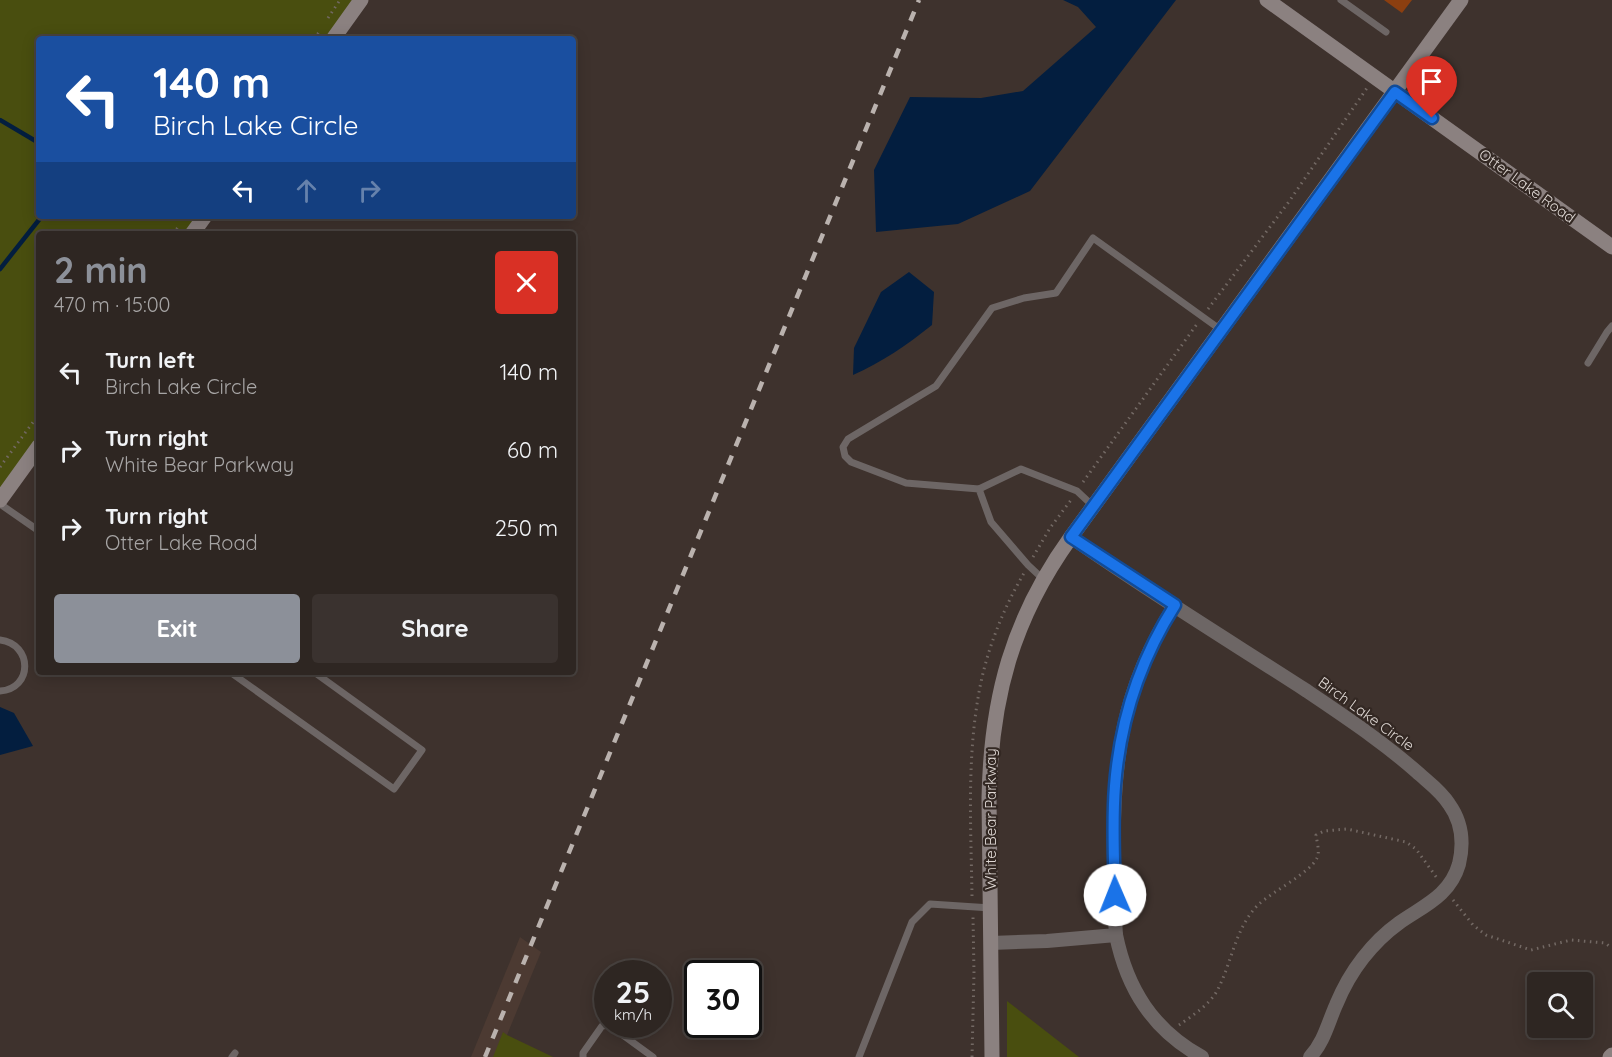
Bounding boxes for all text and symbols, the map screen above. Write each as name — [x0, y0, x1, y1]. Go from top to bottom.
text: 140 m — [153, 56, 270, 109]
pin — [1406, 56, 1457, 118]
icon: left — [54, 60, 132, 138]
icon: arrive — [1415, 65, 1448, 98]
text: Birch Lake Circle — [153, 108, 358, 142]
street label: Otter Lake Road — [1475, 144, 1579, 227]
icon: left — [227, 174, 260, 207]
icon: ahead — [290, 174, 323, 207]
icon: right — [353, 174, 386, 207]
text: 2 min — [54, 247, 148, 292]
button: close — [495, 251, 558, 314]
text: 470 m · 15:00 — [54, 292, 170, 317]
text: Turn left — [105, 346, 195, 374]
icon: left — [54, 356, 87, 389]
text: 140 m — [499, 358, 558, 386]
text: Birch Lake Circle — [105, 374, 257, 399]
text: Turn right — [105, 424, 209, 452]
icon: right — [54, 434, 87, 467]
text: 60 m — [507, 436, 558, 464]
text: White Bear Parkway — [105, 452, 294, 477]
text: Turn right — [105, 502, 209, 530]
icon: right — [54, 512, 87, 545]
text: 250 m — [495, 514, 558, 542]
text: Otter Lake Road — [105, 530, 258, 555]
button: Exit — [54, 594, 300, 663]
button: Share — [312, 594, 558, 663]
street label: Birch Lake Circle — [1315, 672, 1418, 755]
street label: White Bear Parkway — [981, 748, 1000, 890]
position arrow — [1083, 863, 1147, 927]
speed limit sign: 30 — [684, 960, 762, 1038]
map controls — [1527, 972, 1593, 1038]
button: search — [1527, 972, 1593, 1038]
text: 25 — [616, 973, 650, 1011]
text: km/h — [614, 1005, 652, 1024]

